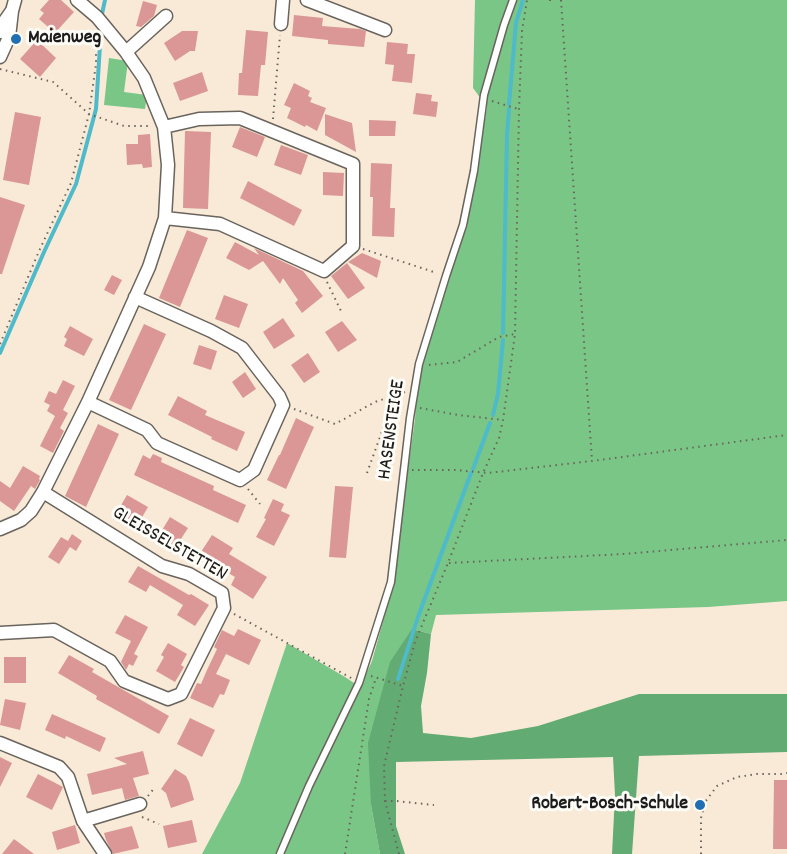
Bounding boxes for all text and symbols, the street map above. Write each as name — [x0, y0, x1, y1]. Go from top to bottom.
place label: Maienweg — [28, 27, 101, 51]
marker: Maienweg — [9, 32, 23, 46]
street label: HASENSTEIGE — [374, 379, 412, 481]
street label: GLEISSELSTETTEN — [107, 502, 231, 588]
place label: Robert-Bosch-Schule — [531, 793, 688, 817]
marker: Robert-Bosch-Schule — [693, 798, 707, 812]

